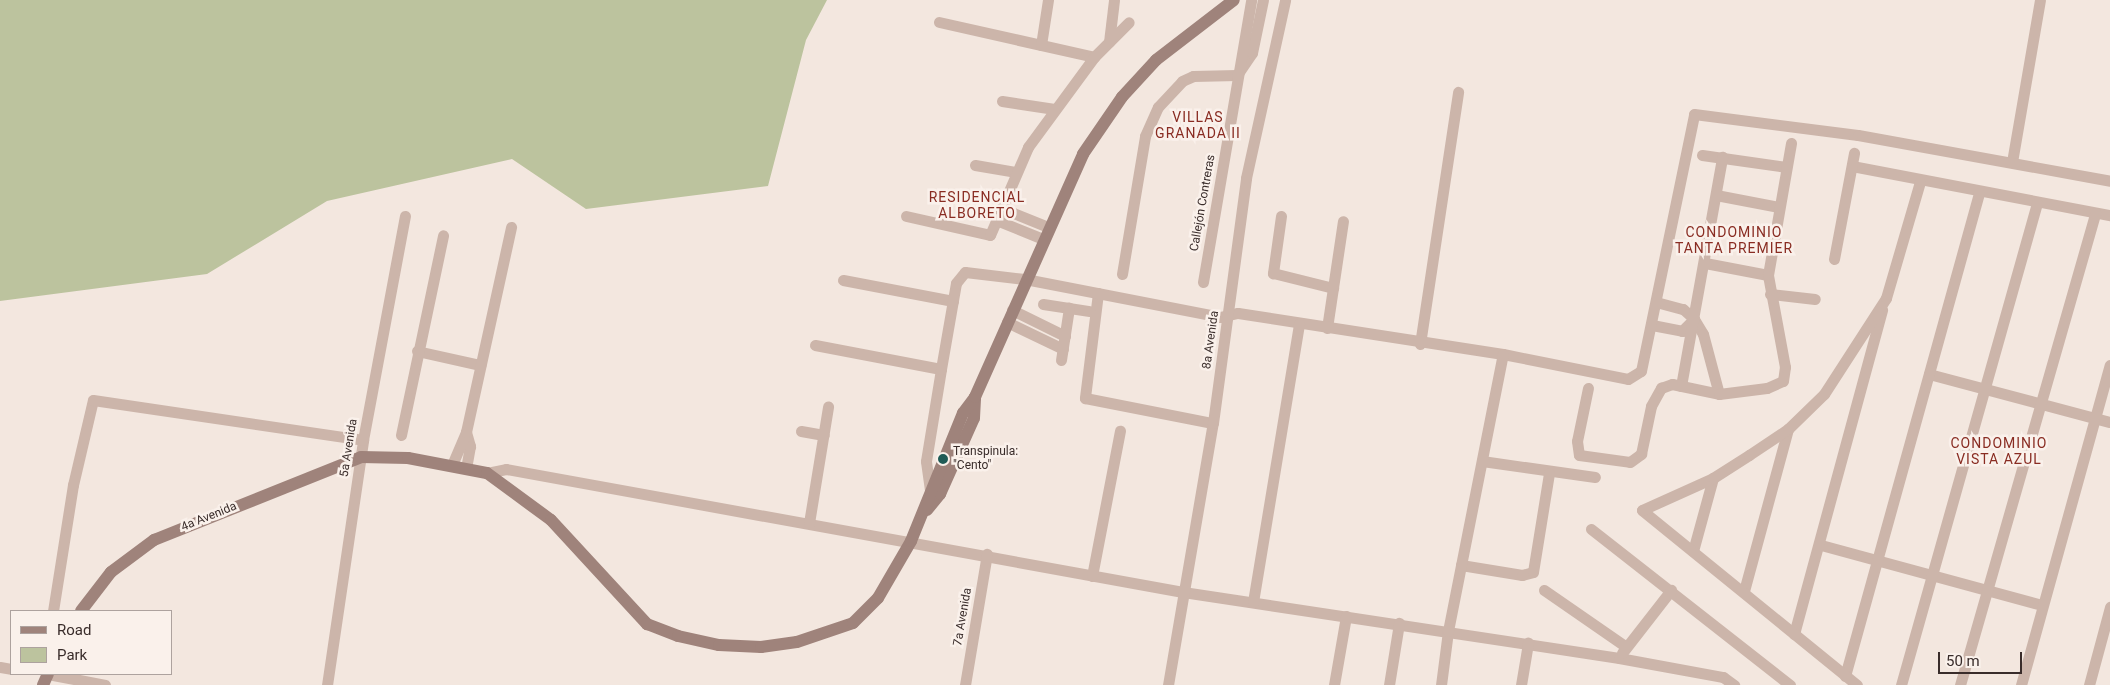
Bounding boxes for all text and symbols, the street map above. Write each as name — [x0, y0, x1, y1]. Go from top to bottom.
district label: VILLAS GRANADA II — [1154, 109, 1242, 142]
street label: Callejón Contreras — [1187, 154, 1219, 252]
district label: RESIDENCIAL ALBORETO — [927, 189, 1027, 222]
district label: CONDOMINIO TANTA PREMIER — [1673, 224, 1795, 256]
street label: 8a Avenida — [1200, 310, 1222, 370]
street label: 5a Avenida — [337, 418, 361, 478]
district label: CONDOMINIO VISTA AZUL — [1949, 435, 2049, 468]
place label: Transpinula: "Cento" — [953, 445, 1018, 473]
marker: Transpinula: "Cento" — [937, 453, 949, 465]
street label: 4a Avenida — [179, 499, 239, 535]
street label: 7a Avenida — [951, 587, 975, 647]
legend — [10, 610, 172, 675]
text: Road — [57, 621, 91, 639]
scale bar — [1940, 642, 2024, 674]
text: Park — [57, 646, 87, 664]
text: 50 m — [1946, 652, 1980, 670]

